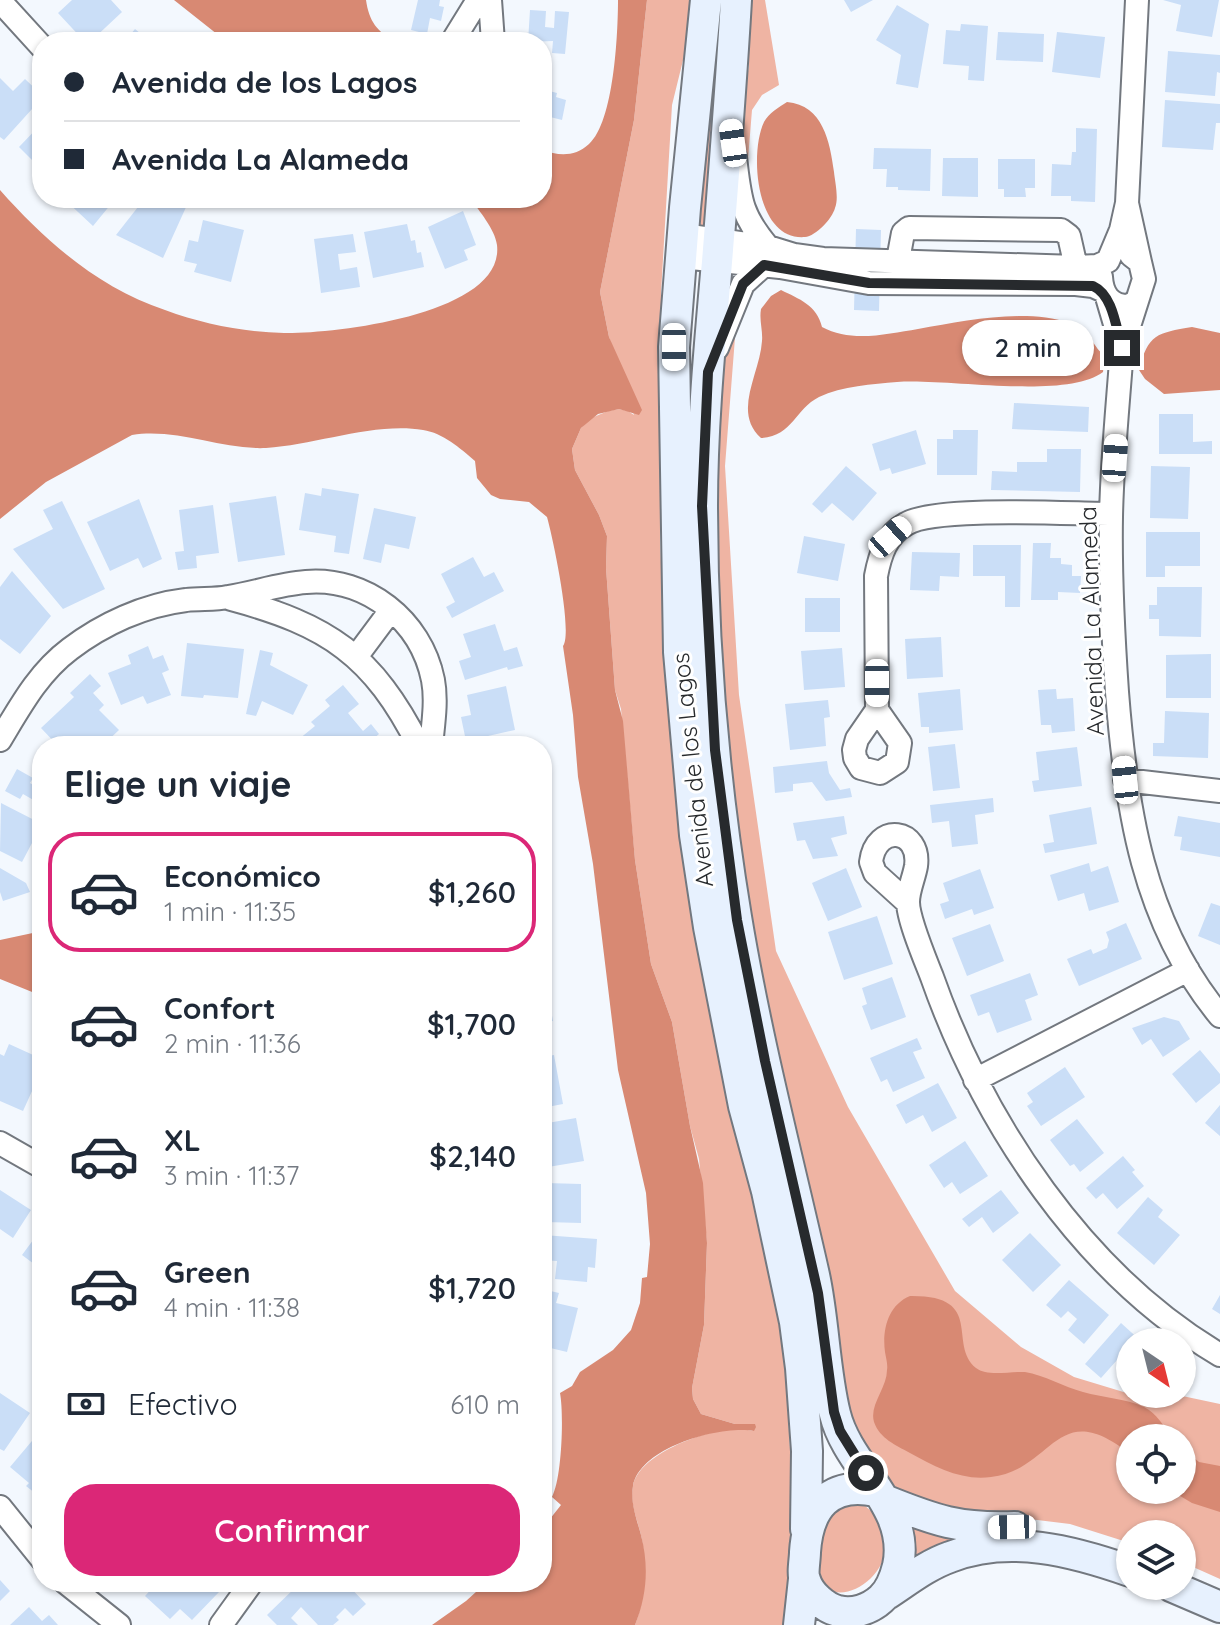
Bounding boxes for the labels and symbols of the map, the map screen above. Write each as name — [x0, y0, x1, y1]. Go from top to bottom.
car — [718, 118, 748, 168]
callout: 2 min — [962, 320, 1094, 376]
car — [662, 323, 686, 371]
route end — [1104, 330, 1140, 366]
car — [1101, 433, 1129, 483]
street label: Avenida La Alameda — [1072, 506, 1110, 736]
car — [864, 512, 916, 562]
street label: Avenida de los Lagos — [665, 651, 719, 889]
car — [865, 659, 889, 707]
car — [1111, 755, 1139, 805]
north arrow — [1116, 1328, 1196, 1408]
route start — [848, 1455, 884, 1491]
car — [988, 1515, 1036, 1539]

